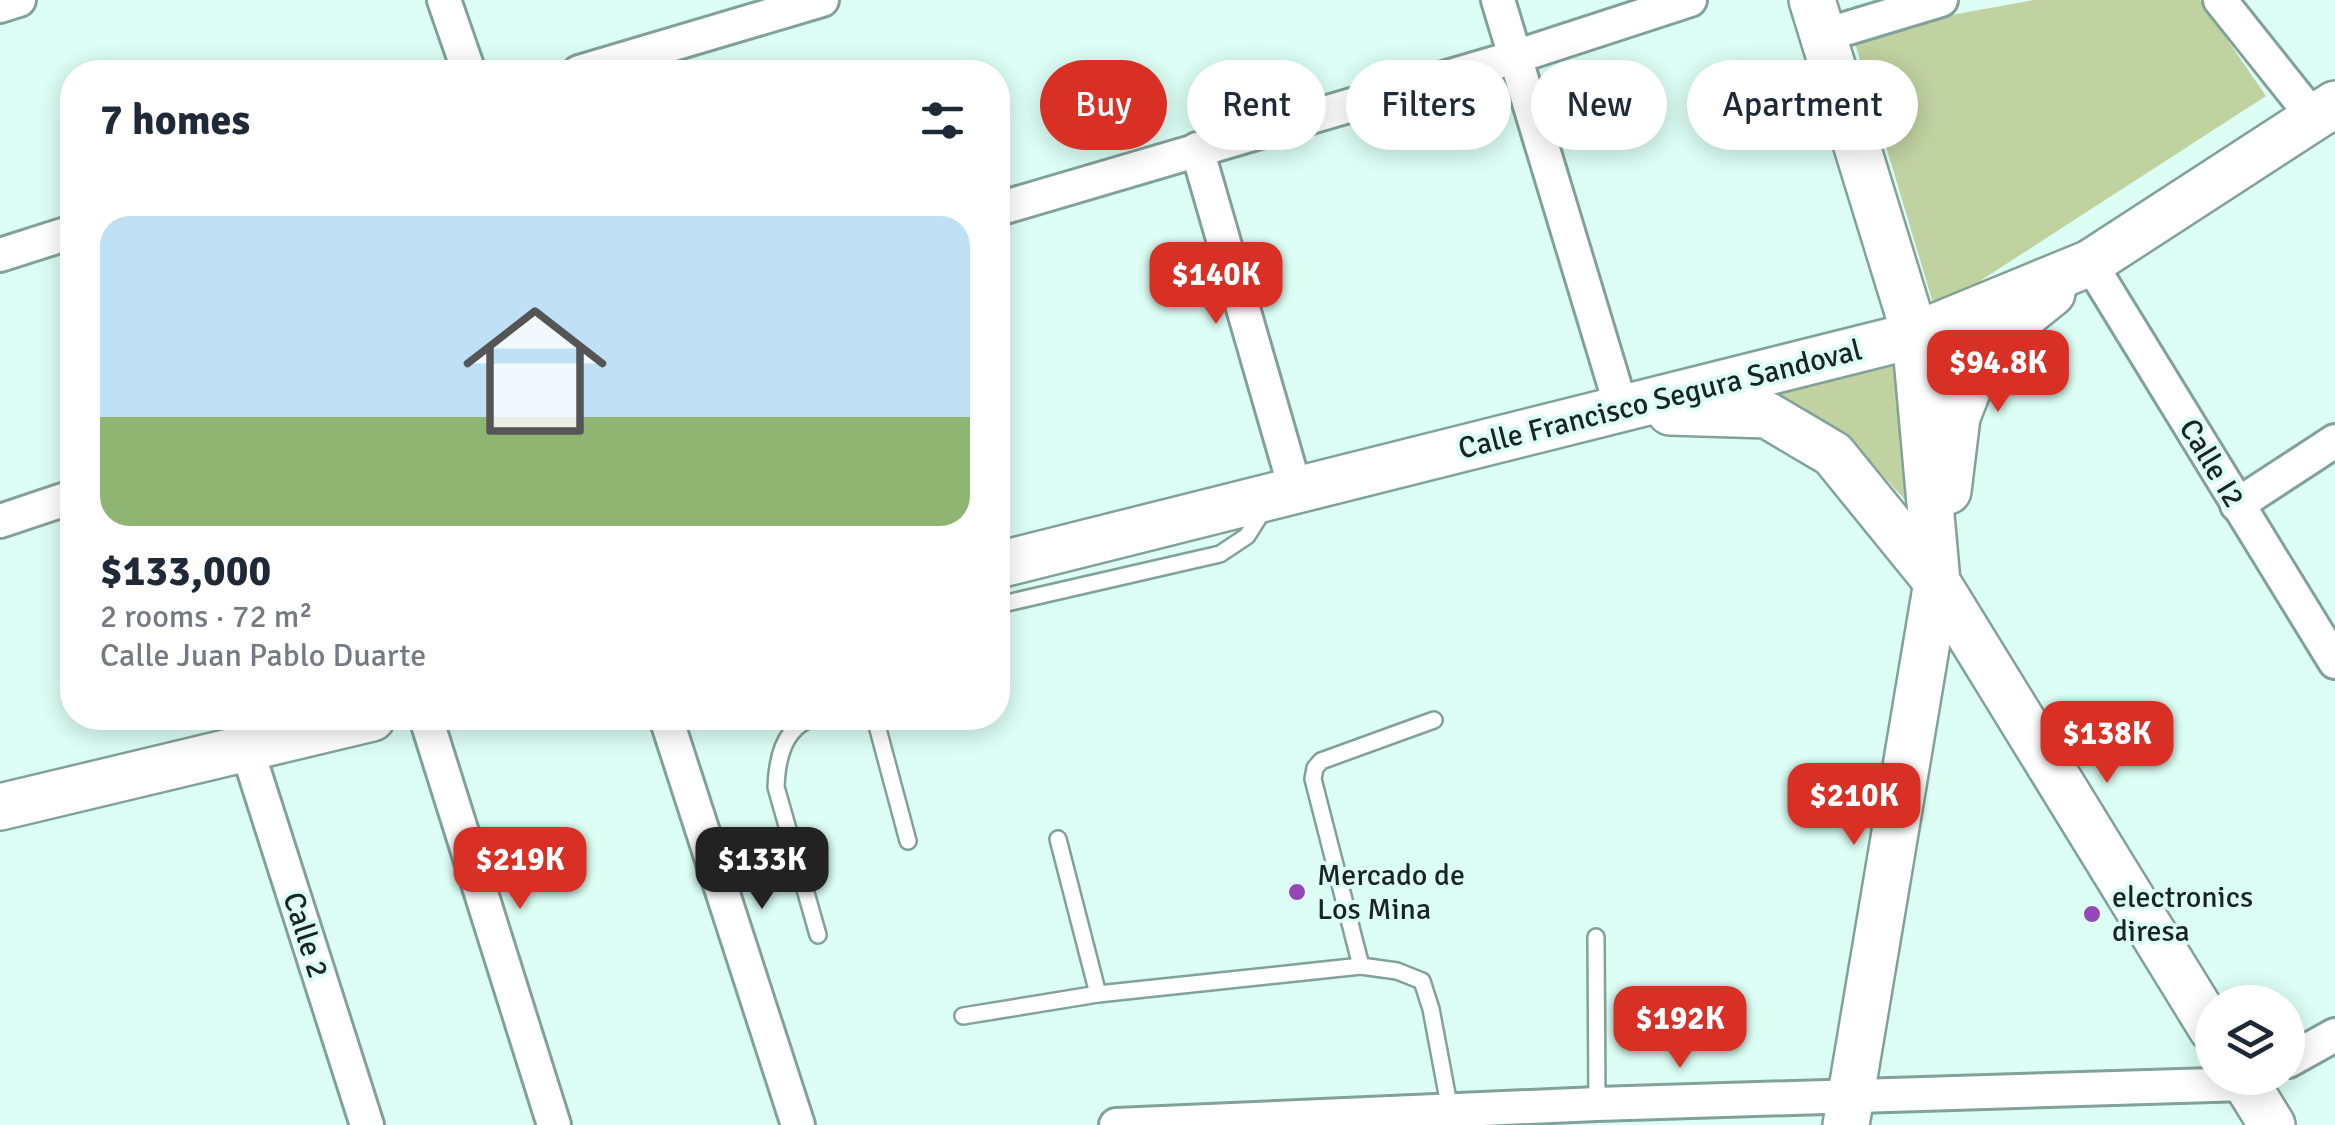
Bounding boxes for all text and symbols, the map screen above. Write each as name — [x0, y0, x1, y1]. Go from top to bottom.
chip: Buy — [1040, 60, 1167, 150]
chip: Rent — [1187, 60, 1326, 150]
chip: Filters — [1346, 60, 1511, 150]
chip: New — [1531, 60, 1667, 150]
chip: Apartment — [1687, 60, 1918, 150]
icon: filters — [915, 93, 970, 148]
text: 7 homes — [100, 95, 250, 146]
pin: $140K — [1146, 242, 1286, 327]
text: $140K — [1172, 255, 1260, 294]
icon: home — [445, 281, 625, 461]
pin: $94.8K — [1917, 330, 2079, 415]
street label: Calle Francisco Segura Sandoval — [1455, 331, 1866, 468]
text: $94.8K — [1949, 343, 2047, 382]
street label: Calle I2 — [2171, 412, 2252, 514]
text: $133,000 — [100, 546, 271, 597]
text: 2 rooms · 72 m² — [100, 597, 313, 636]
text: Calle Juan Pablo Duarte — [100, 636, 426, 675]
pin: $138K — [2037, 701, 2177, 786]
text: $138K — [2063, 714, 2151, 753]
pin: $210K — [1784, 763, 1924, 848]
text: $210K — [1810, 776, 1898, 815]
pin: $219K — [450, 827, 590, 912]
pin: $133K — [692, 827, 832, 912]
text: $219K — [476, 840, 564, 879]
text: $133K — [718, 840, 806, 879]
place label: Mercado de Los Mina — [1317, 857, 1465, 928]
place label: electronics diresa — [2112, 879, 2253, 950]
marker: Mercado de Los Mina — [1286, 881, 1308, 903]
street label: Calle 2 — [274, 888, 337, 983]
marker: electronics diresa — [2081, 903, 2103, 925]
map controls — [2195, 985, 2305, 1095]
button: layers — [2195, 985, 2305, 1095]
pin: $192K — [1610, 986, 1750, 1071]
text: $192K — [1636, 999, 1724, 1038]

